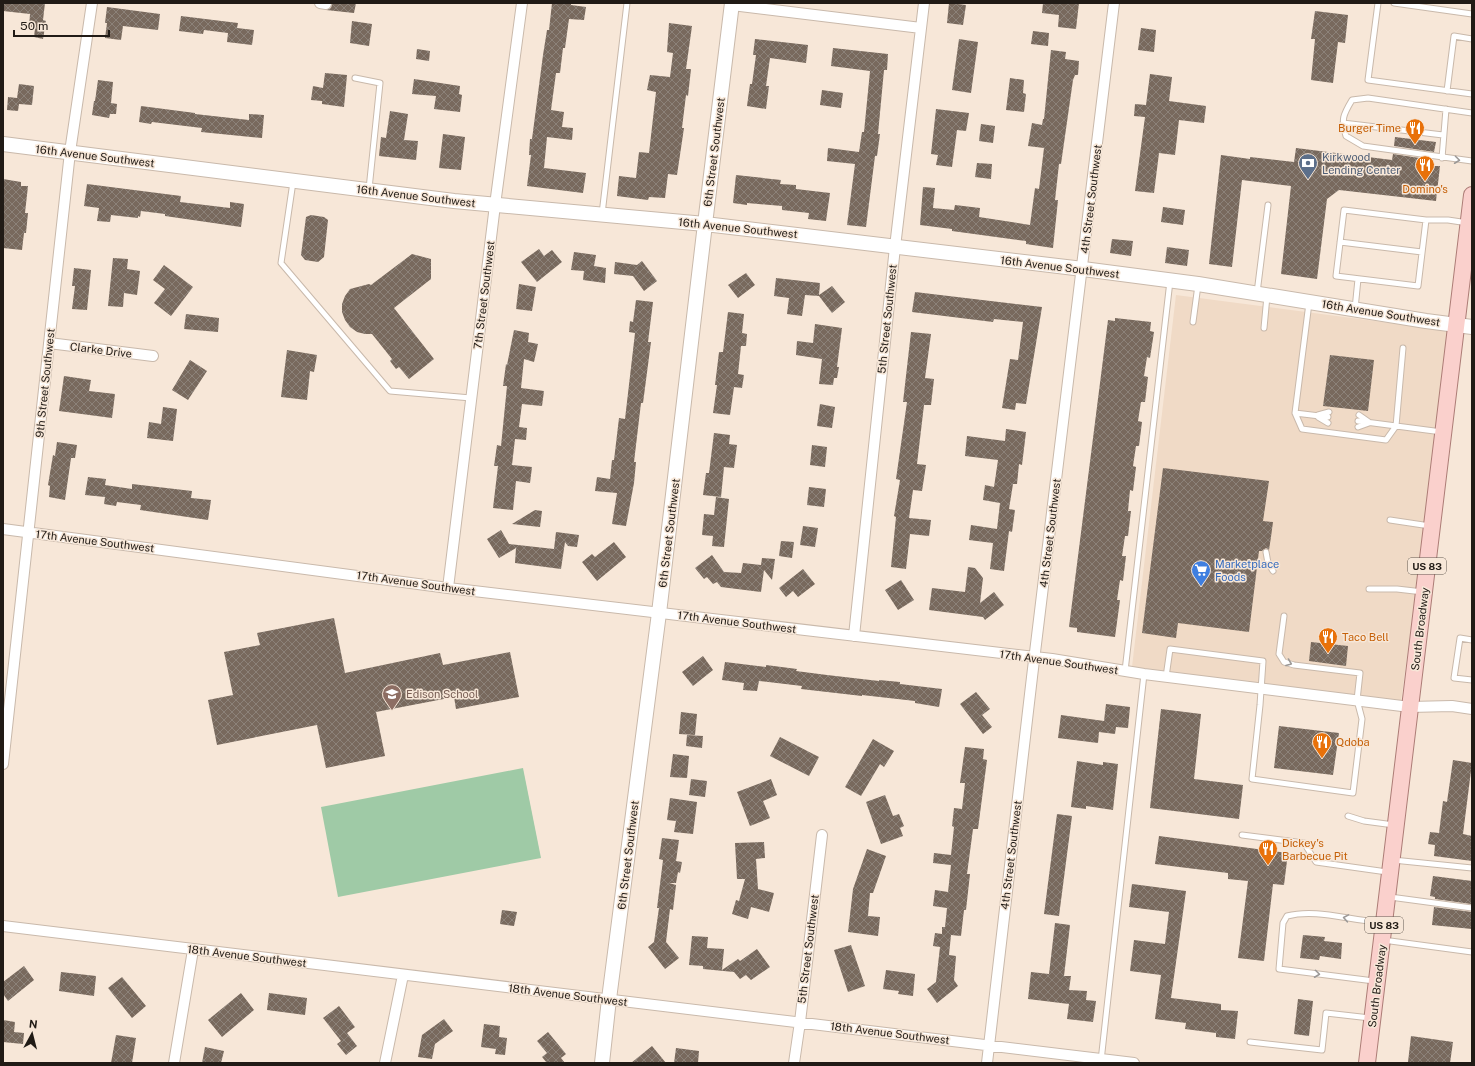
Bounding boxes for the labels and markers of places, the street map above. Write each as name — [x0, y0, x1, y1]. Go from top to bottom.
restaurant icon: Burger Time — [1404, 117, 1426, 145]
place label: Burger Time — [1338, 122, 1401, 134]
place label: Kirkwood Lending Center — [1322, 151, 1401, 176]
bank icon: Kirkwood Lending Center — [1297, 152, 1319, 180]
restaurant icon: Domino's — [1414, 154, 1436, 182]
place label: Domino's — [1402, 183, 1448, 195]
place label: Marketplace Foods — [1215, 558, 1279, 583]
supermarket icon: Marketplace Foods — [1190, 559, 1212, 587]
restaurant icon: Taco Bell — [1317, 626, 1339, 654]
place label: Taco Bell — [1342, 631, 1389, 643]
school or university icon: Edison School — [381, 683, 403, 711]
place label: Edison School — [406, 688, 478, 700]
restaurant icon: Qdoba — [1311, 731, 1333, 759]
place label: Qdoba — [1336, 736, 1370, 748]
place label: Dickey's Barbecue Pit — [1282, 837, 1348, 862]
restaurant icon: Dickey's Barbecue Pit — [1257, 838, 1279, 866]

